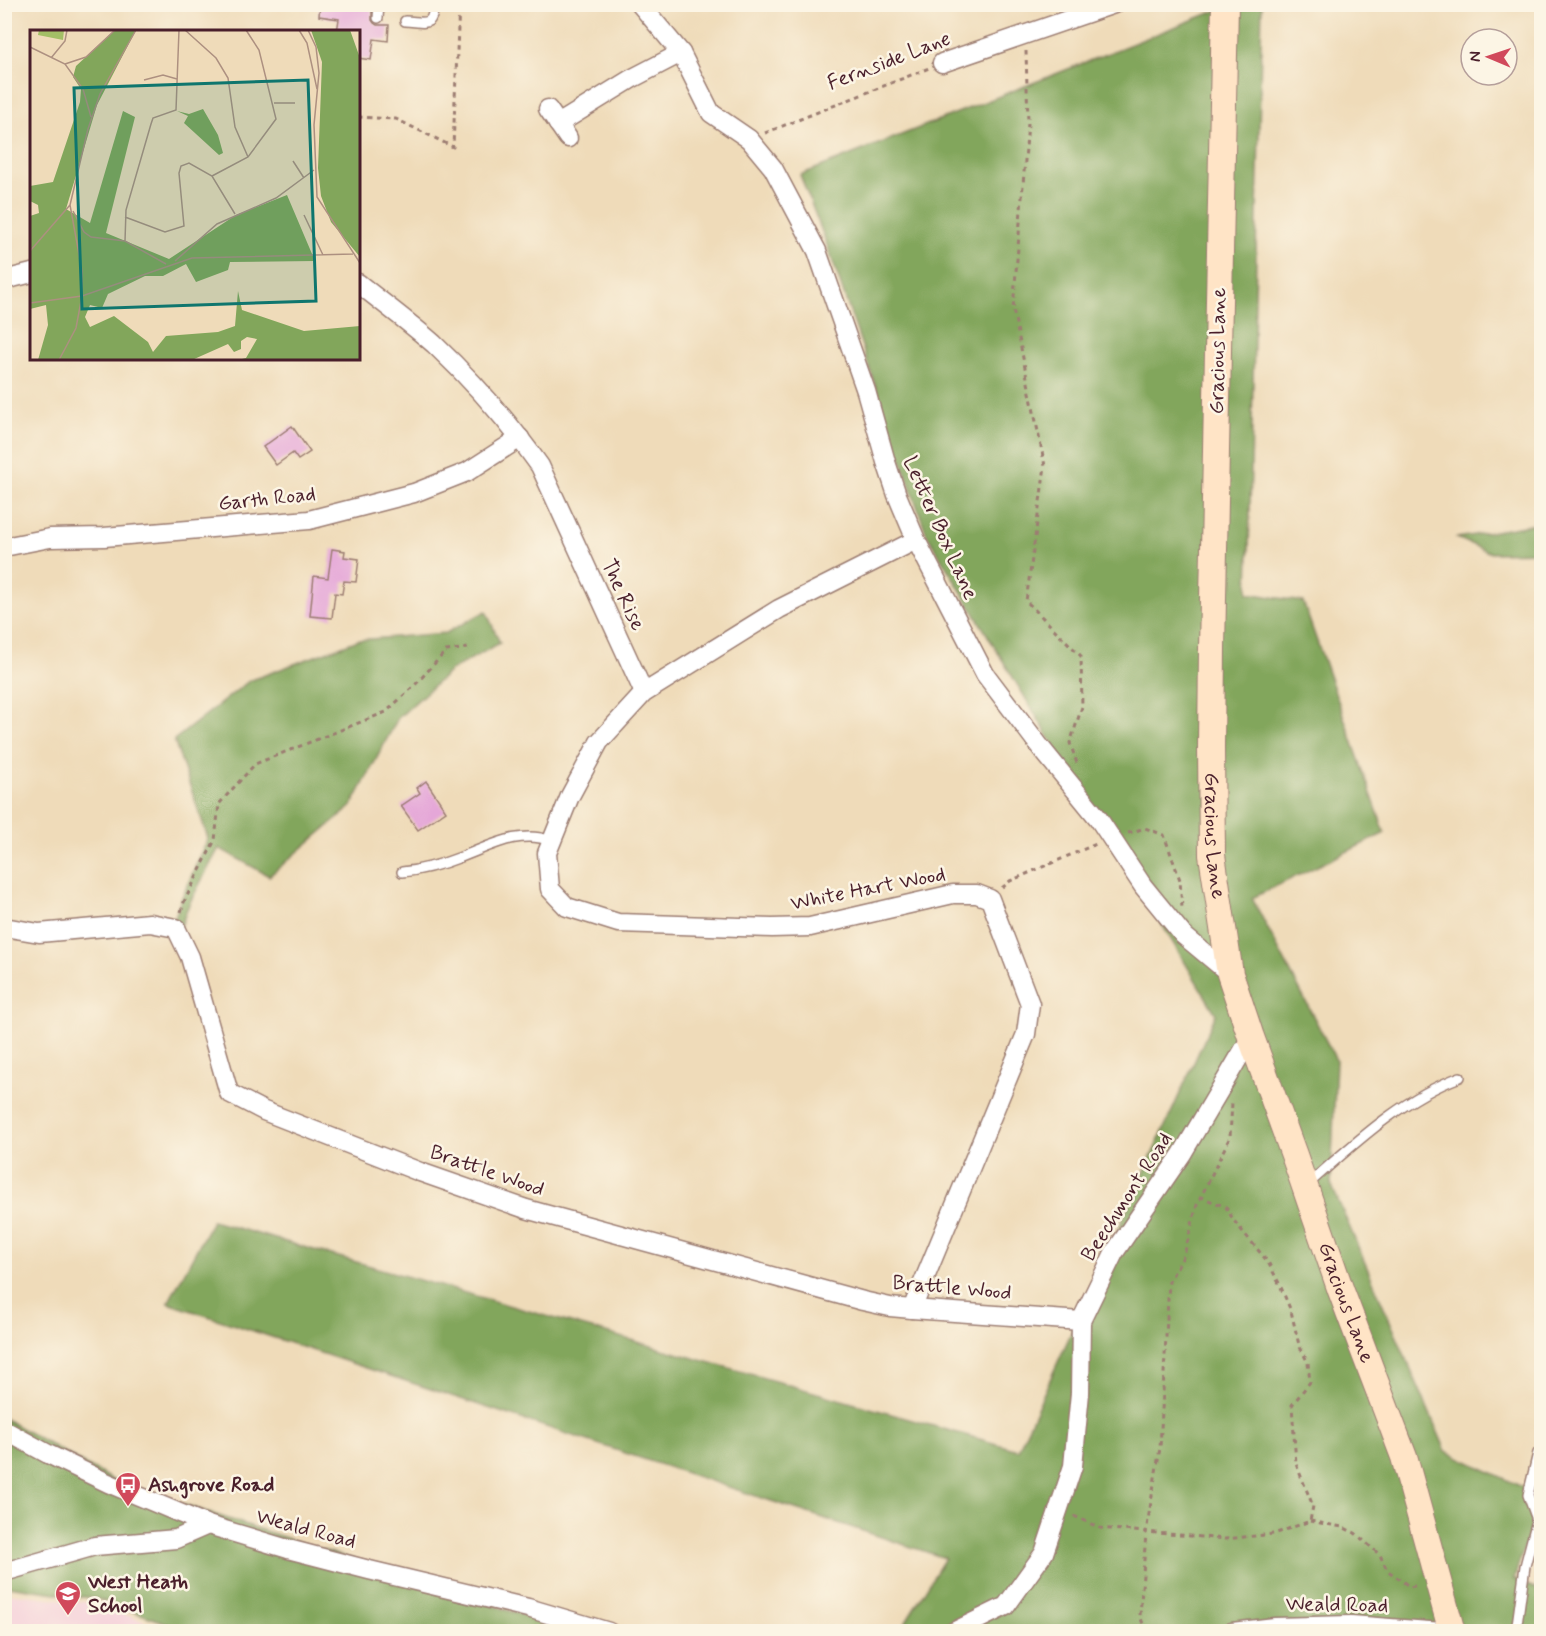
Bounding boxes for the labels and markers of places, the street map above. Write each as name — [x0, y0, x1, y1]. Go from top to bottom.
bus stop icon: Ashgrove Road — [113, 1470, 143, 1508]
place label: Ashgrove Road — [148, 1471, 274, 1499]
place label: West Heath School — [87, 1568, 189, 1620]
school or university icon: West Heath School — [53, 1579, 83, 1617]

